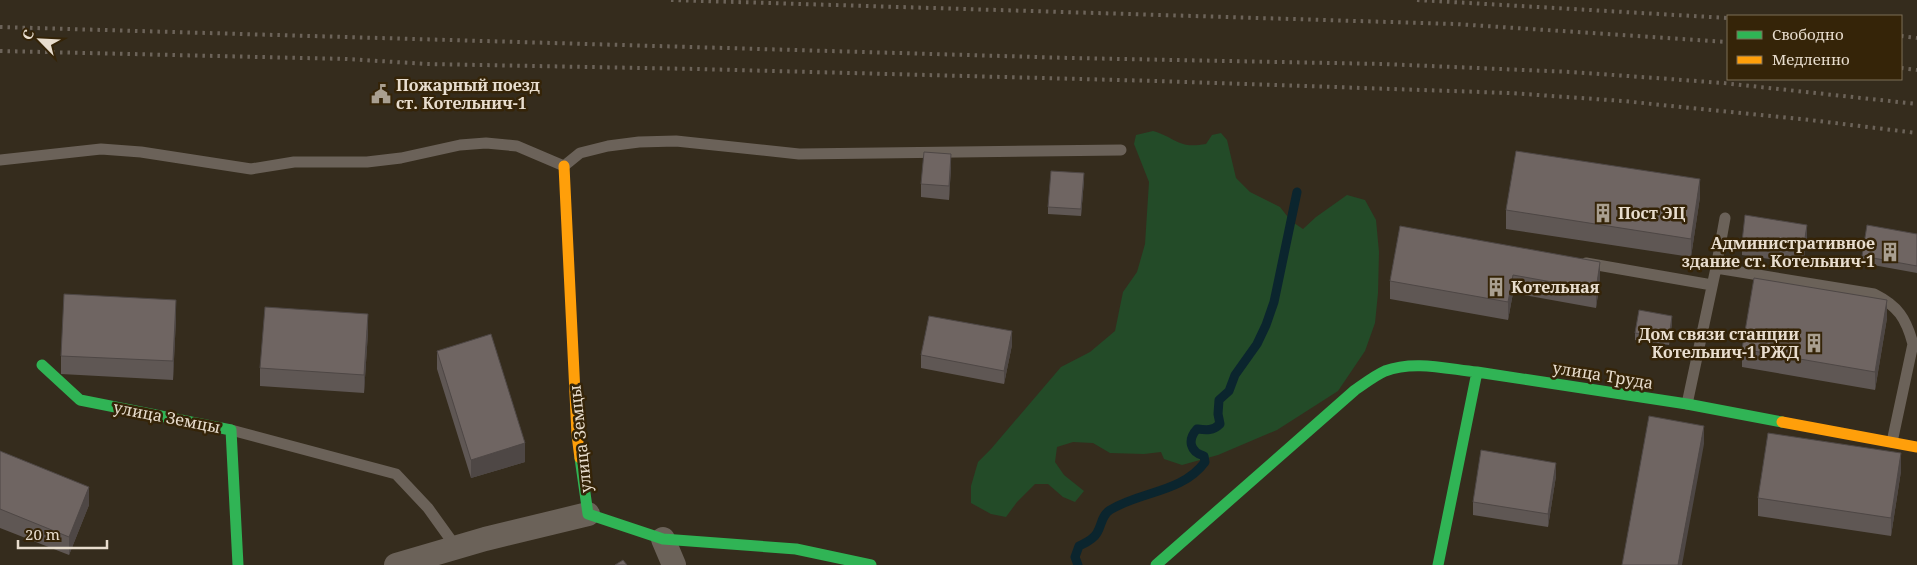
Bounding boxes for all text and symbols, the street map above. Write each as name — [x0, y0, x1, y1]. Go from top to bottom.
north arrow — [15, 15, 65, 65]
legend — [1727, 15, 1902, 80]
text: Свободно — [1772, 24, 1844, 44]
text: С — [17, 26, 38, 43]
text: Медленно — [1772, 49, 1850, 69]
place label: Пожарный поезд ст. Котельнич-1 — [396, 74, 540, 114]
public building icon: Пожарный поезд ст. Котельнич-1 — [370, 83, 392, 105]
building icon: Пост ЭЦ — [1592, 202, 1614, 224]
place label: Пост ЭЦ — [1618, 202, 1686, 224]
place label: Административное здание ст. Котельнич-1 — [1682, 232, 1875, 272]
building icon: Административное здание ст. Котельнич-1 — [1879, 241, 1901, 263]
building icon: Котельная — [1485, 276, 1507, 298]
place label: Котельная — [1511, 276, 1600, 298]
place label: Дом связи станции Котельнич-1 РЖД — [1639, 323, 1799, 363]
building icon: Дом связи станции Котельнич-1 РЖД — [1803, 332, 1825, 354]
street label: улица Труда — [1551, 356, 1655, 394]
street label: улица Земцы — [563, 384, 597, 494]
street label: улица Земцы — [112, 396, 222, 438]
scale bar — [18, 518, 106, 550]
text: 20 m — [25, 524, 60, 544]

